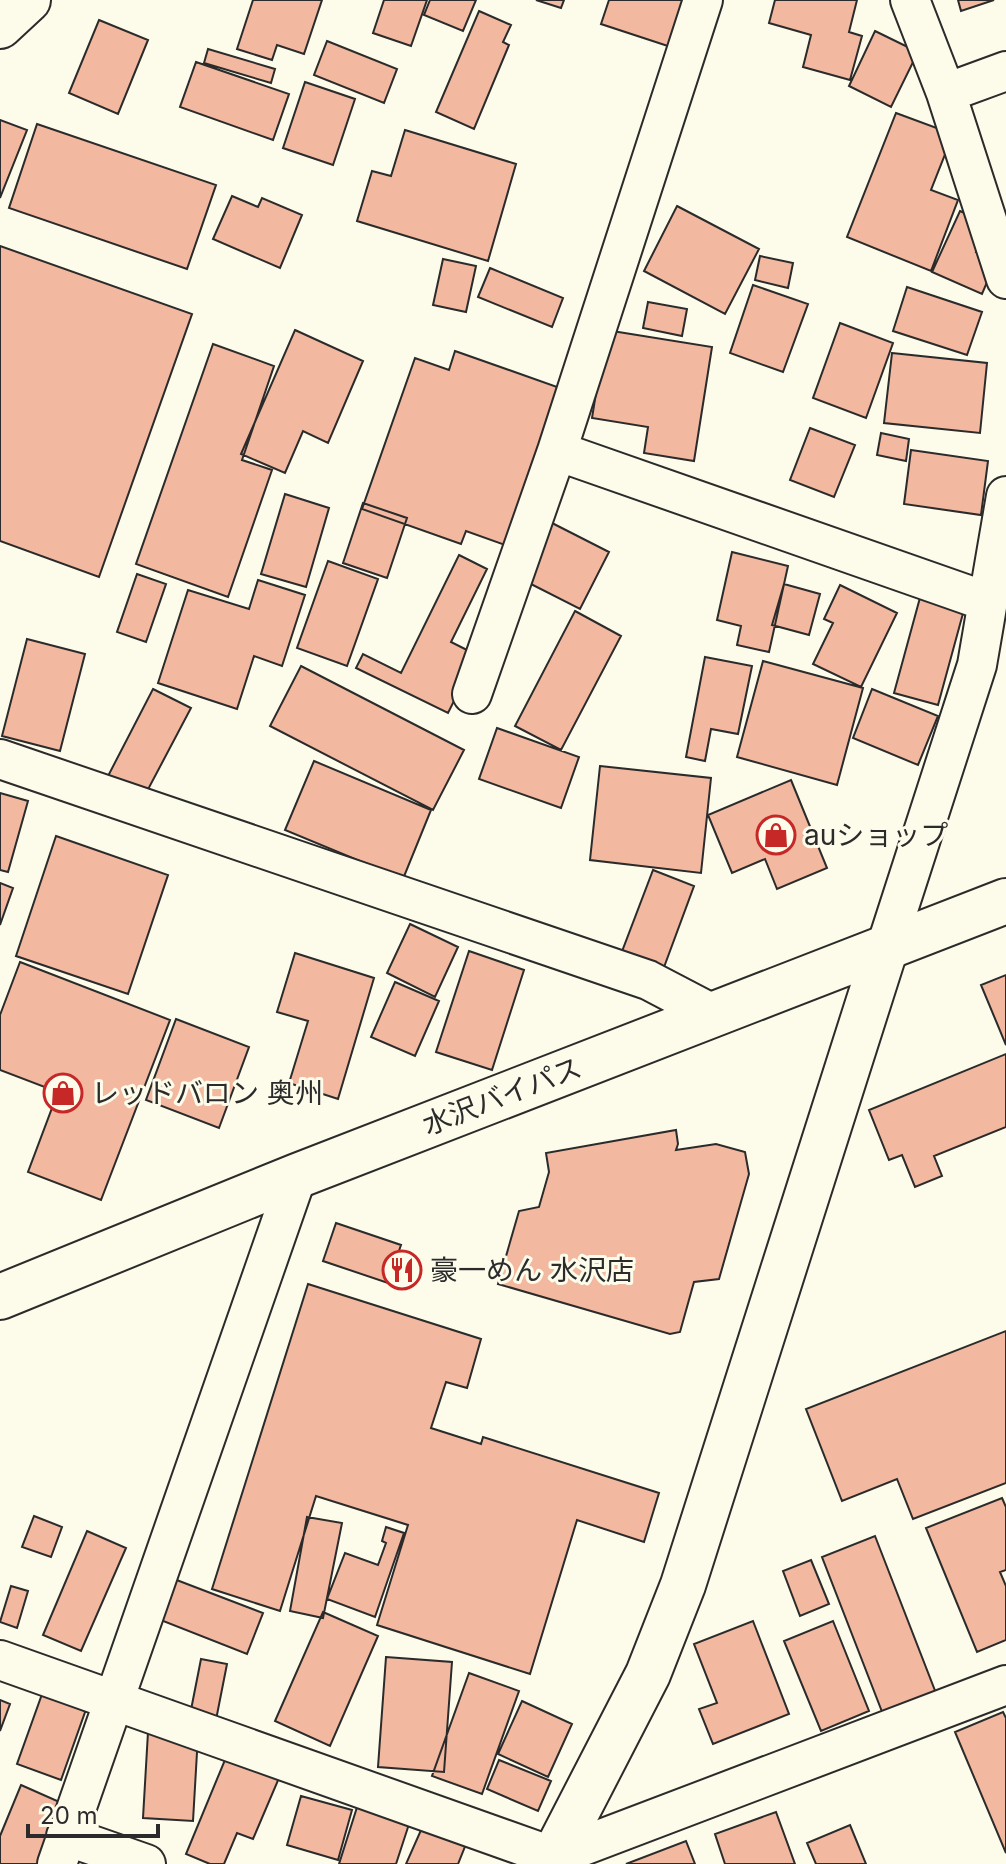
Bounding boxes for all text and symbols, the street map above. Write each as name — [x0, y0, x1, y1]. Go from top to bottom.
shop icon: auショップ — [755, 814, 797, 856]
place label: auショップ — [804, 818, 948, 852]
street label: 水沢バイパス — [418, 1050, 586, 1142]
shop icon: レッドバロン 奥州 — [42, 1072, 84, 1114]
place label: レッドバロン 奥州 — [91, 1076, 323, 1110]
restaurant icon: 豪一めん 水沢店 — [381, 1249, 423, 1291]
place label: 豪一めん 水沢店 — [430, 1253, 634, 1287]
scale bar — [28, 1788, 158, 1838]
text: 20 m — [40, 1801, 98, 1830]

